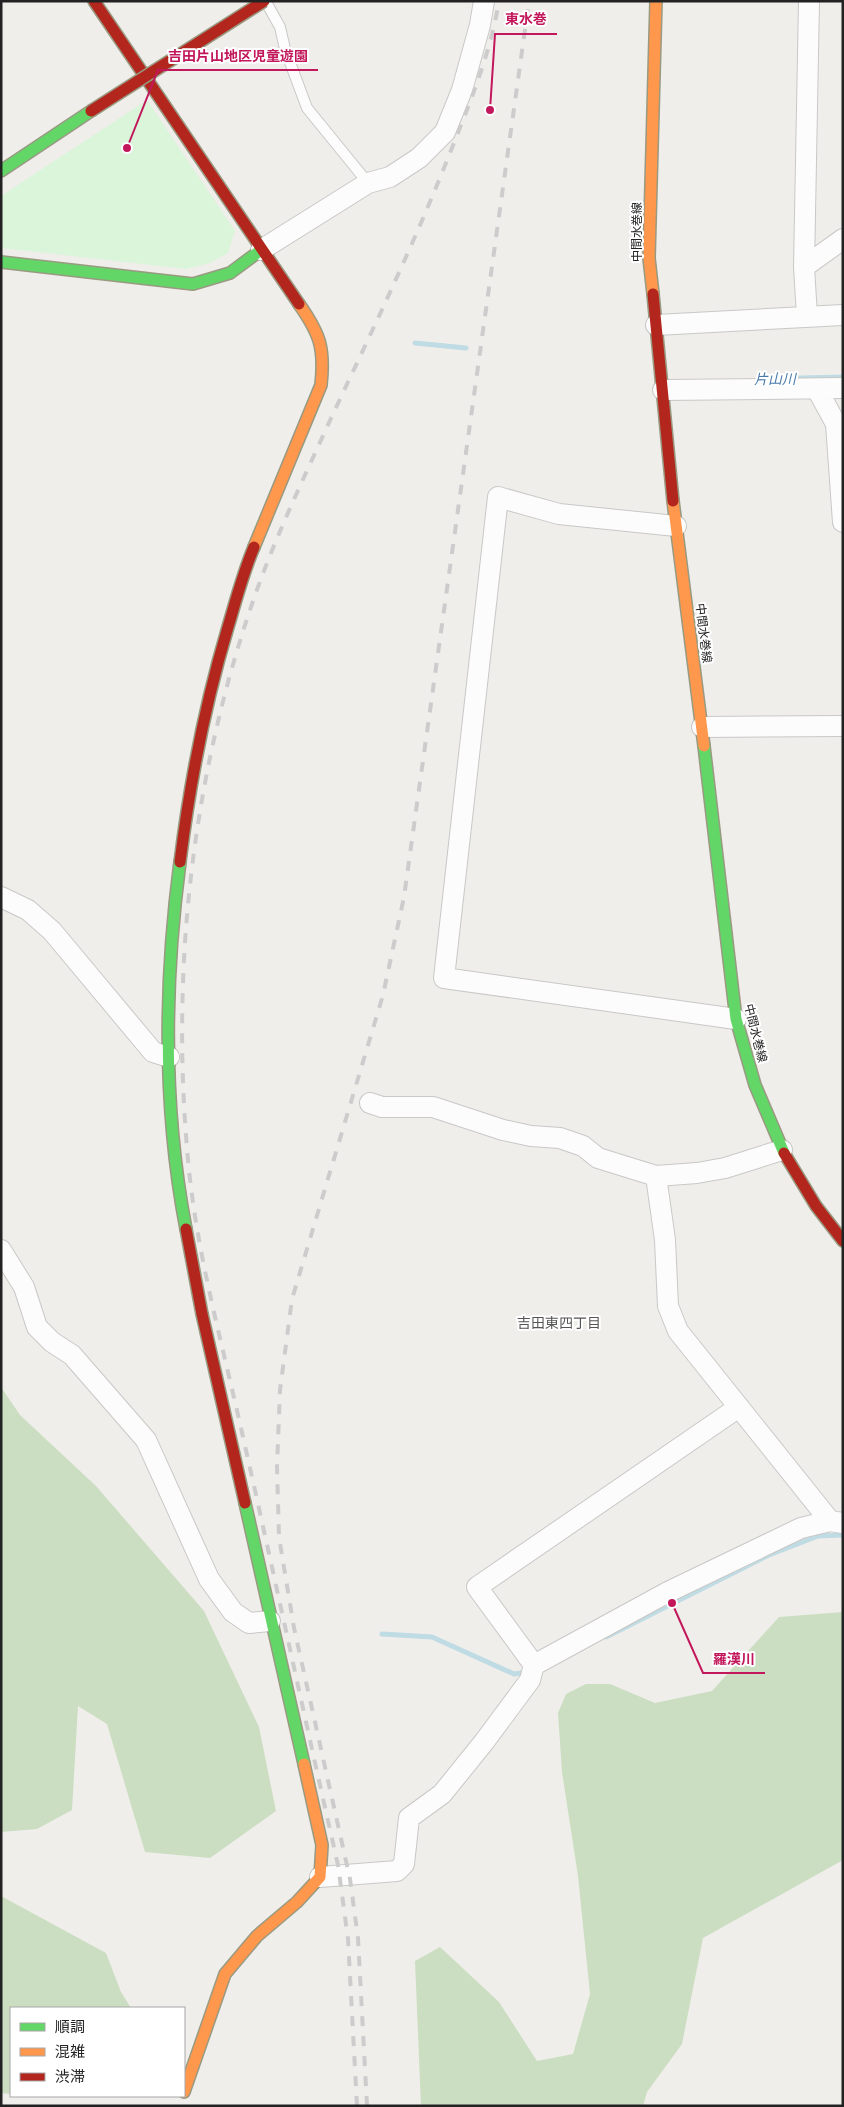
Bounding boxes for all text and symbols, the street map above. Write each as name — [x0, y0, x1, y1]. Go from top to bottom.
callout: 東水巻 — [495, 5, 557, 34]
text: 東水巻 — [505, 10, 547, 28]
callout: 吉田片山地区児童遊園 — [158, 41, 318, 70]
text: 吉田片山地区児童遊園 — [168, 47, 308, 65]
street label: 中間水巻線 — [629, 202, 644, 262]
water label: 片山川 — [754, 370, 798, 388]
street label: 中間水巻線 — [693, 602, 715, 664]
street label: 中間水巻線 — [741, 1002, 771, 1064]
district label: 吉田東四丁目 — [517, 1314, 601, 1332]
callout: 羅漢川 — [703, 1644, 765, 1673]
text: 羅漢川 — [713, 1650, 755, 1668]
legend — [10, 2007, 185, 2097]
text: 順調 — [55, 2017, 85, 2036]
text: 混雑 — [55, 2042, 85, 2061]
text: 渋滞 — [55, 2067, 85, 2086]

